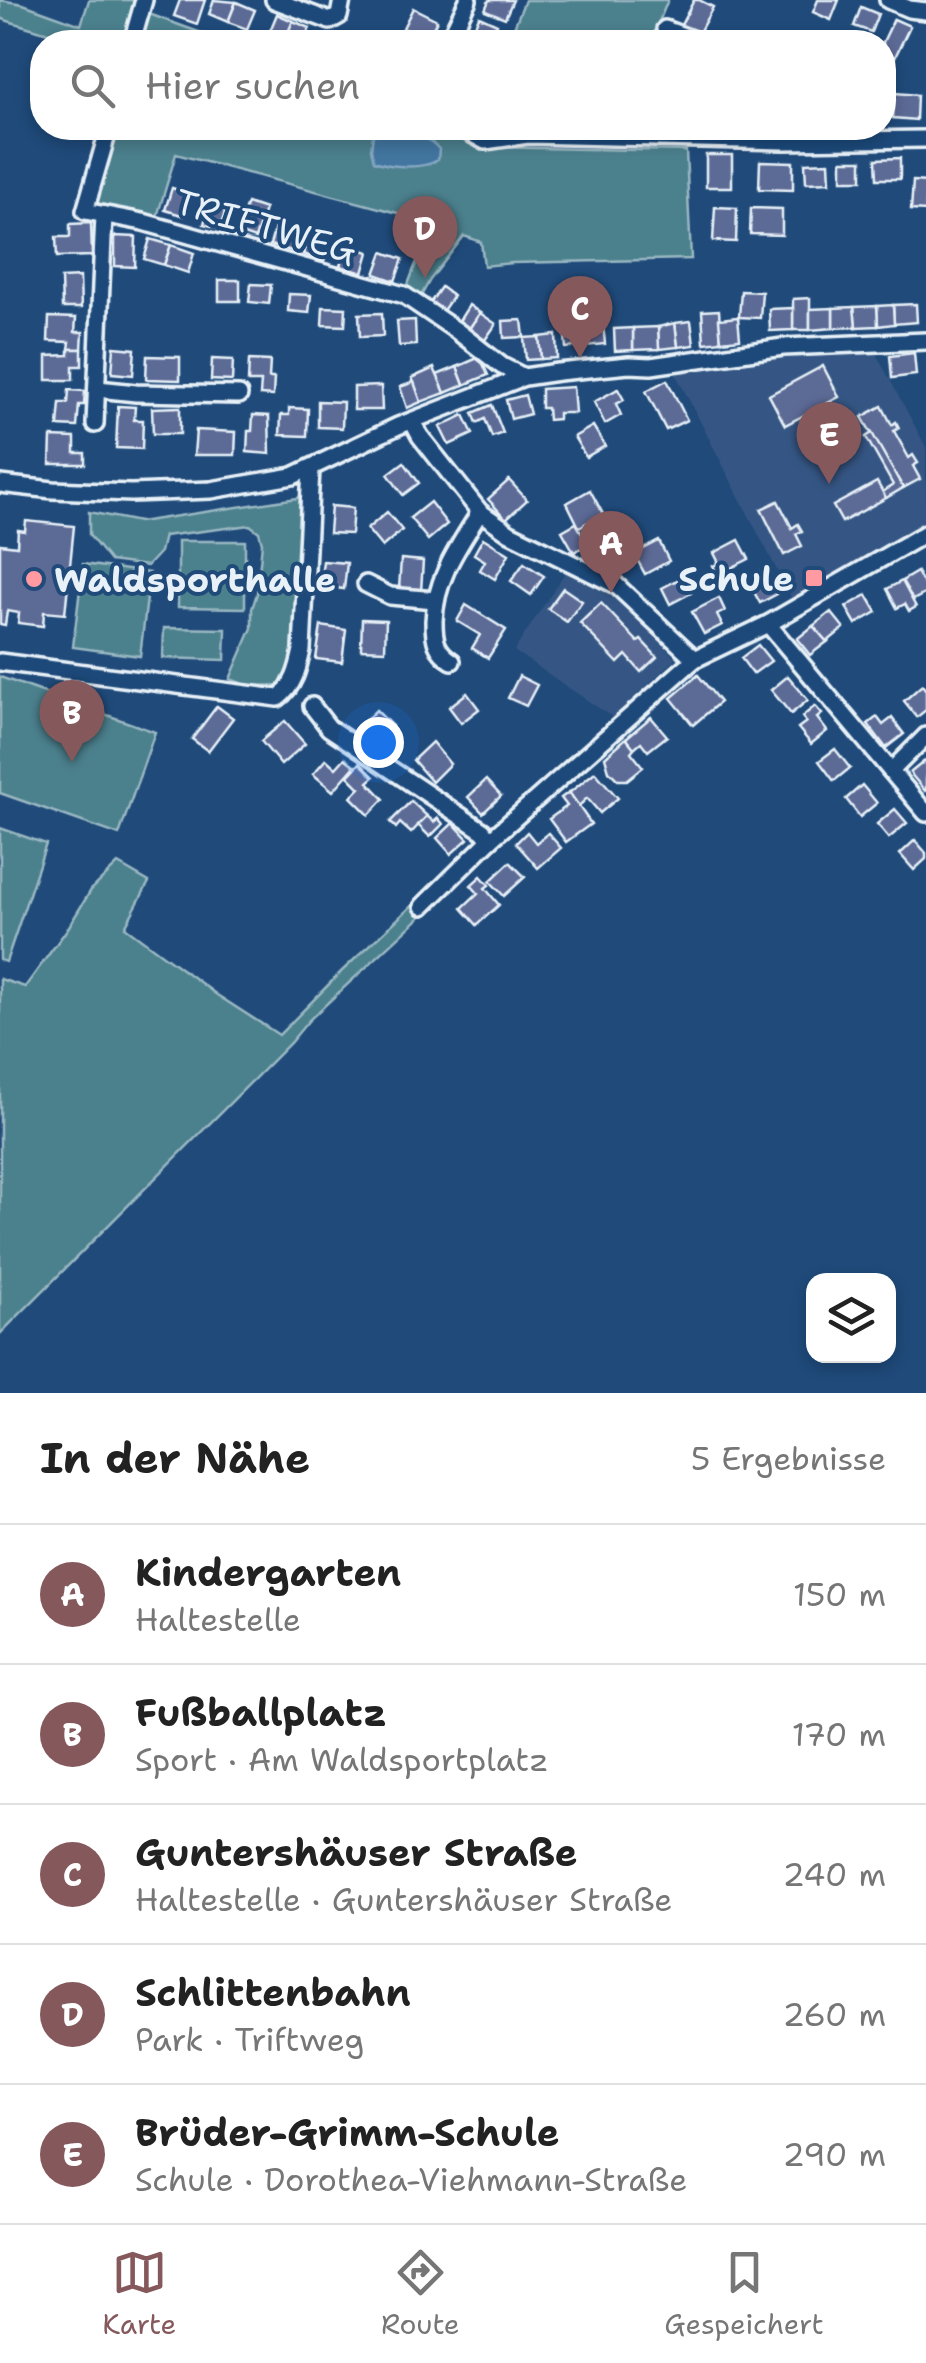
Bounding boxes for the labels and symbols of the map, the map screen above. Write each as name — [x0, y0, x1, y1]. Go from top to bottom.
street label: TRIFTWEG — [170, 178, 362, 274]
pin: D — [392, 196, 458, 278]
pin: C — [548, 276, 612, 358]
pin: E — [796, 402, 862, 484]
pin: A — [578, 510, 644, 593]
place label: Schule — [678, 555, 794, 602]
place label: Waldsporthalle — [54, 556, 336, 603]
marker: Schule — [803, 567, 825, 589]
marker: Waldsporthalle — [23, 568, 45, 590]
pin: B — [40, 680, 104, 762]
your location — [353, 717, 404, 768]

